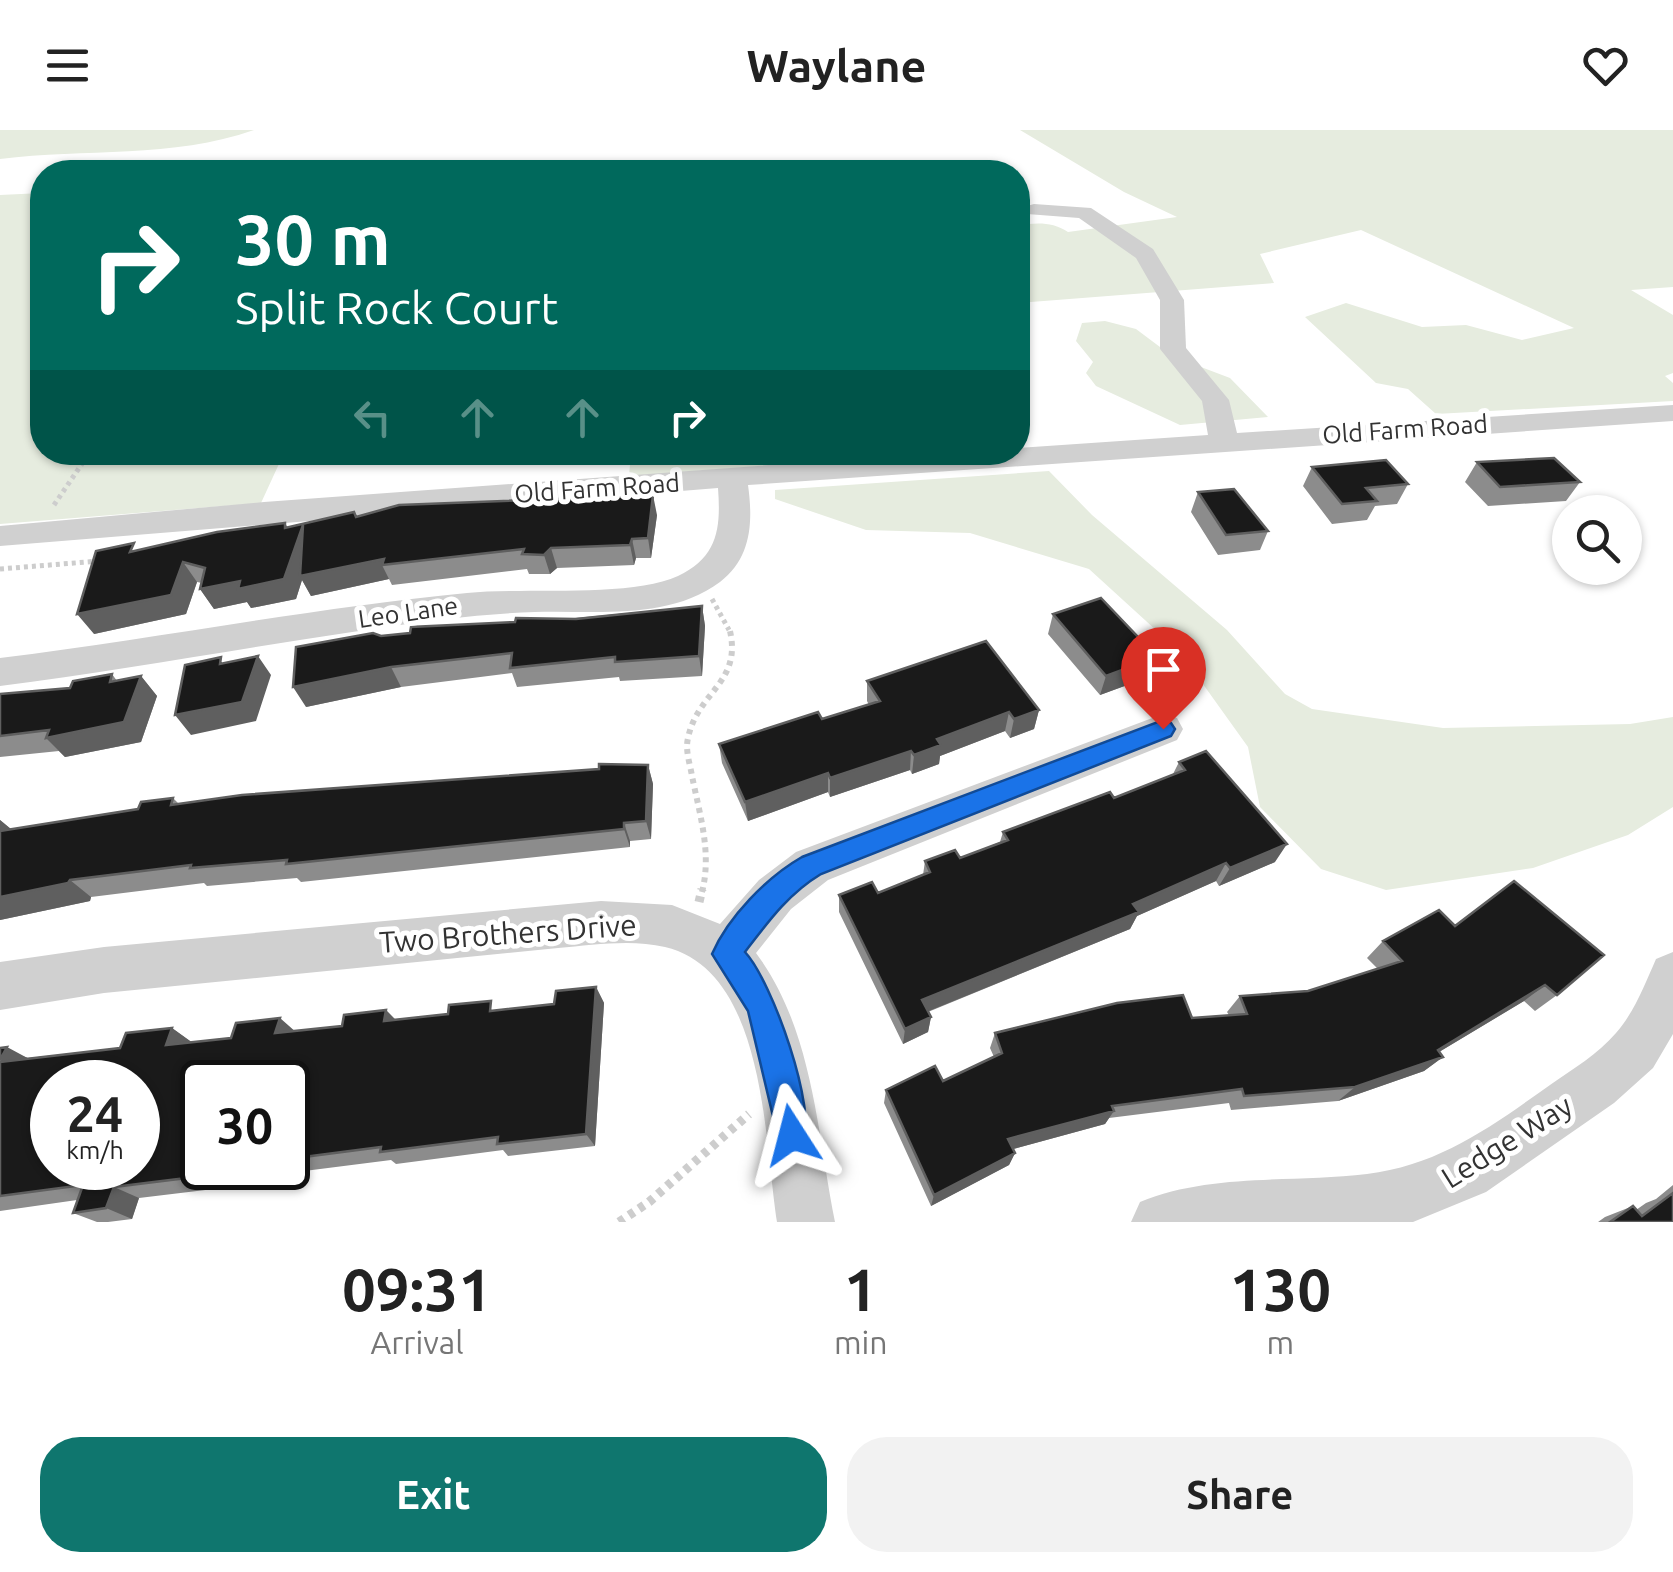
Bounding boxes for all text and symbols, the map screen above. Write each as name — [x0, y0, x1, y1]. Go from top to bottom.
icon: menu — [40, 38, 95, 93]
icon: heart — [1578, 38, 1633, 93]
text: Waylane — [747, 40, 926, 91]
icon: right — [70, 200, 200, 330]
text: 30 m — [235, 200, 391, 278]
text: Split Rock Court — [235, 282, 558, 333]
icon: left — [345, 390, 400, 445]
icon: ahead — [450, 390, 505, 445]
icon: ahead — [555, 390, 610, 445]
icon: right — [660, 390, 715, 445]
street label: Old Farm Road — [1321, 409, 1489, 449]
street label: Old Farm Road — [513, 468, 681, 508]
map controls — [1552, 495, 1642, 585]
button: search — [1552, 495, 1642, 585]
street label: Leo Lane — [356, 591, 460, 633]
pin — [1121, 627, 1206, 730]
icon: arrive — [1136, 642, 1191, 697]
street label: Two Brothers Drive — [378, 907, 638, 959]
speed limit sign: 30 — [180, 1060, 310, 1190]
position arrow — [740, 1083, 844, 1187]
text: 24 — [67, 1085, 123, 1141]
street label: Ledge Way — [1435, 1088, 1578, 1195]
text: km/h — [66, 1136, 124, 1164]
text: 09:31 — [342, 1255, 492, 1322]
text: 1 — [844, 1255, 878, 1322]
text: 130 — [1230, 1255, 1331, 1322]
text: Arrival — [370, 1324, 464, 1360]
text: min — [834, 1324, 888, 1360]
text: m — [1266, 1324, 1294, 1360]
button: Exit — [40, 1437, 827, 1552]
button: Share — [847, 1437, 1633, 1552]

